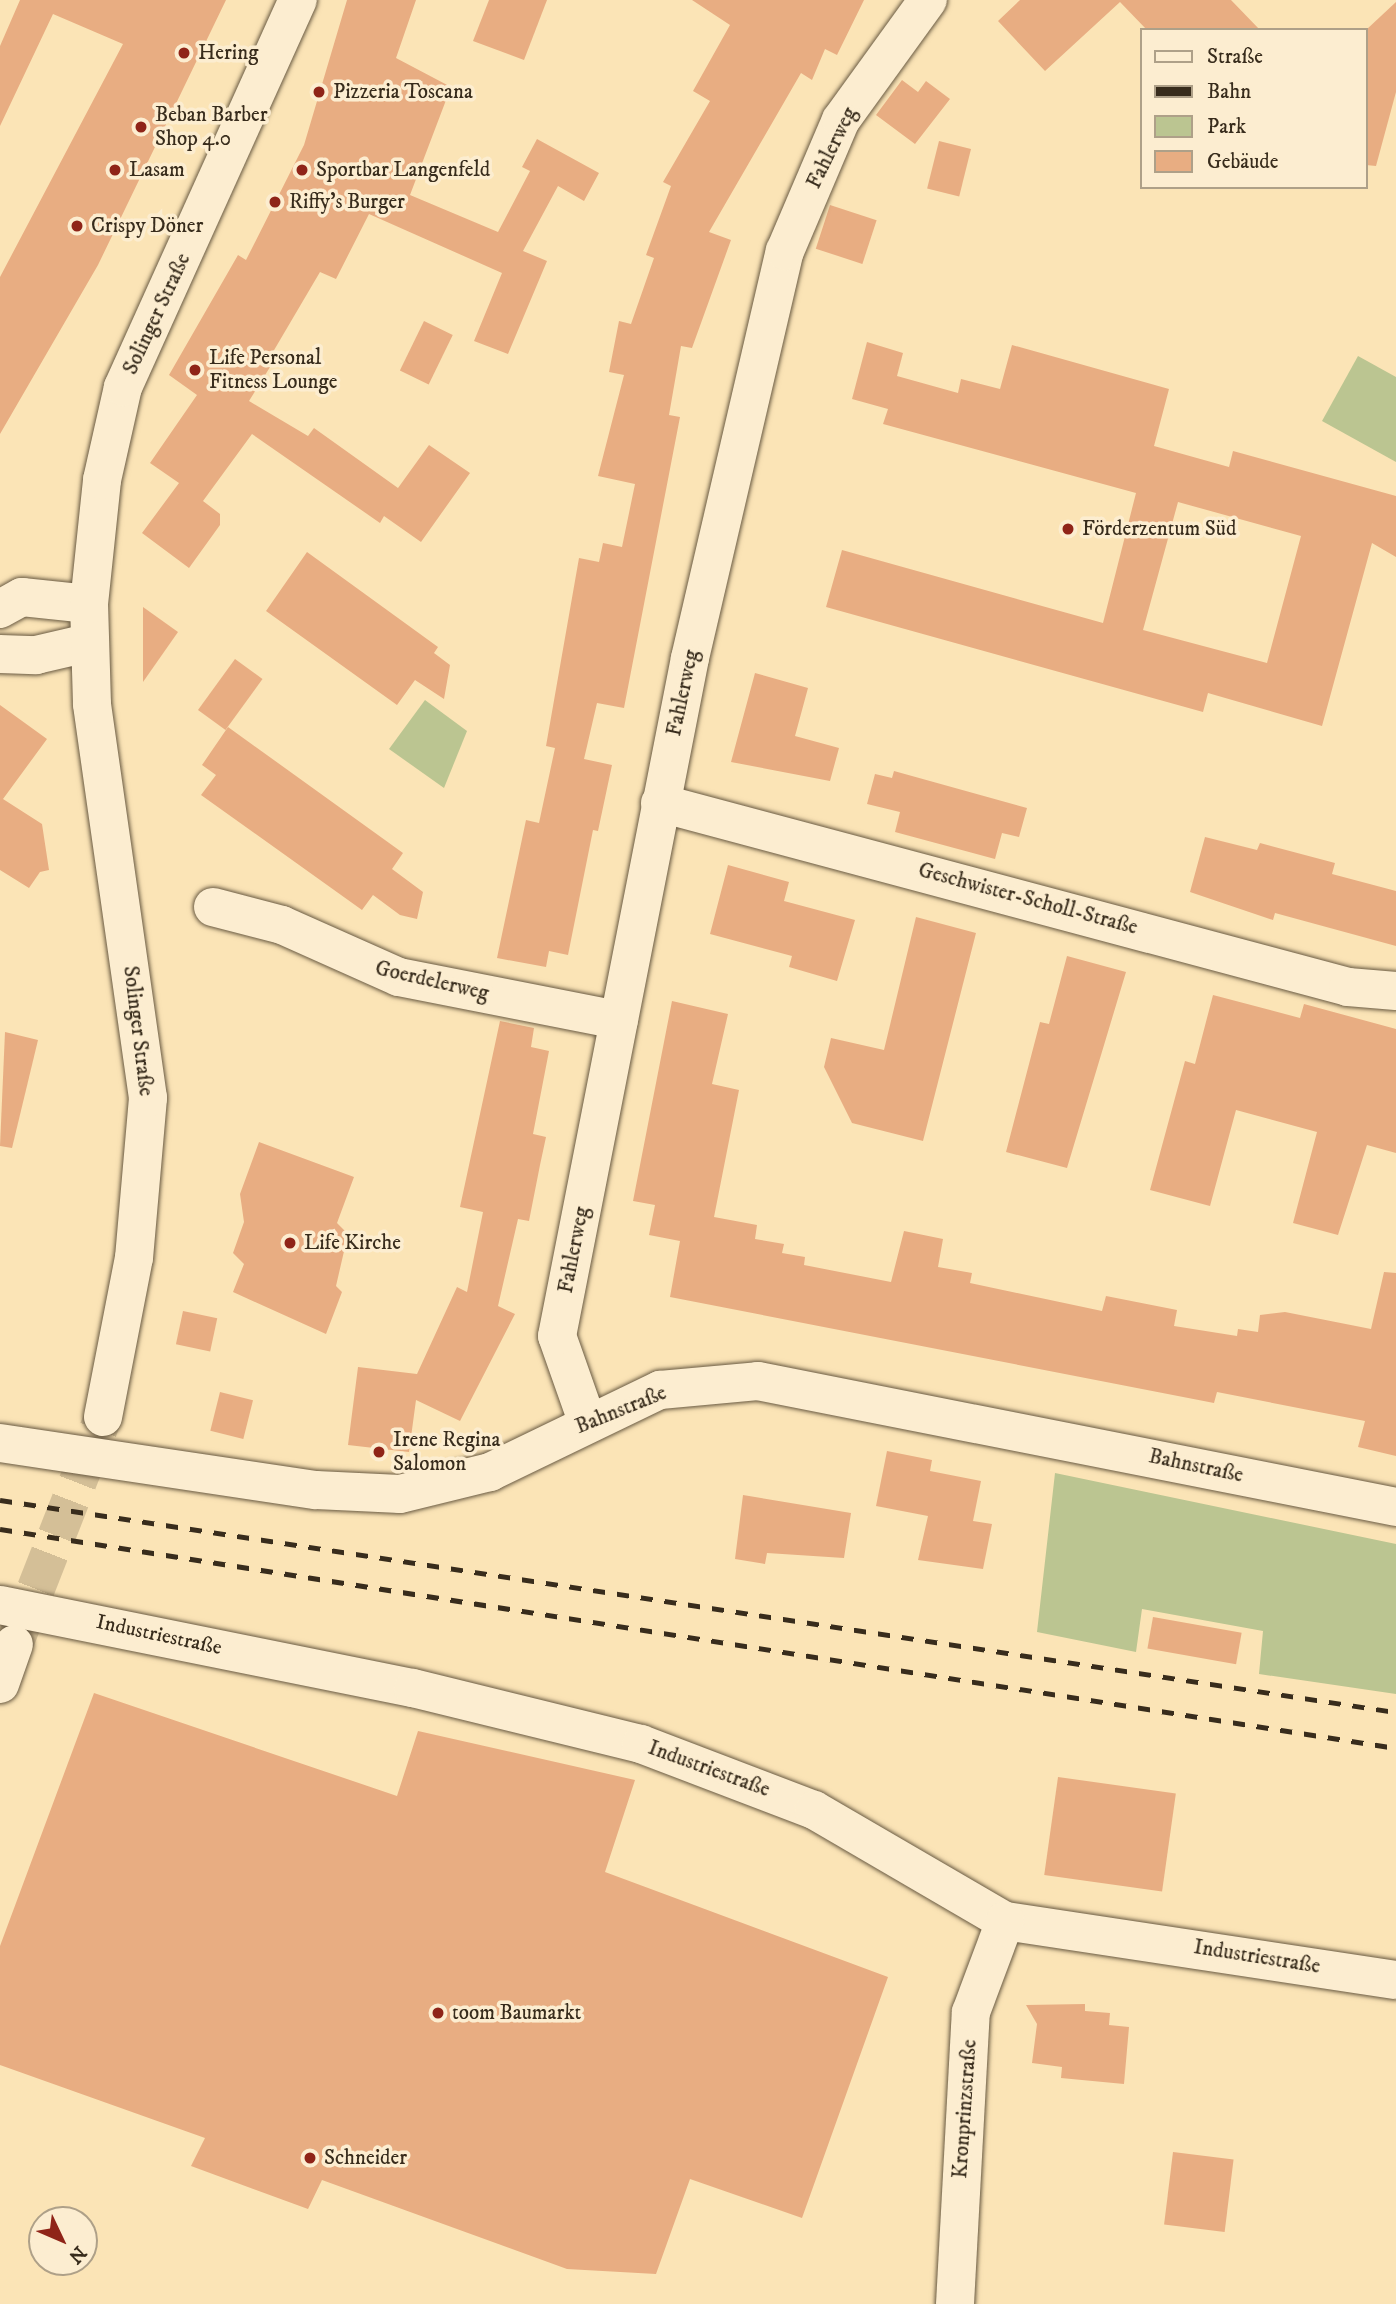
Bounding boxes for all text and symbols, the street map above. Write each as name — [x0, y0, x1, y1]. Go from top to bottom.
legend — [1140, 28, 1368, 189]
place label: Hering — [198, 40, 258, 66]
text: Straße — [1207, 44, 1263, 70]
marker: Hering — [176, 45, 192, 61]
place label: Pizzeria Toscana — [333, 79, 473, 105]
text: Bahn — [1207, 79, 1251, 105]
marker: Pizzeria Toscana — [311, 84, 327, 100]
place label: Beban Barber Shop 4.0 — [155, 102, 268, 152]
street label: Fahlerweg — [802, 103, 862, 193]
text: Park — [1207, 114, 1246, 140]
marker: Beban Barber Shop 4.0 — [133, 119, 149, 135]
text: Gebäude — [1207, 149, 1278, 175]
place label: Lasam — [129, 157, 185, 183]
place label: Sportbar Langenfeld — [316, 157, 490, 183]
marker: Lasam — [107, 162, 123, 178]
marker: Sportbar Langenfeld — [294, 162, 310, 178]
place label: Riffy's Burger — [289, 189, 405, 215]
marker: Riffy's Burger — [267, 194, 283, 210]
place label: Crispy Döner — [91, 213, 203, 239]
marker: Crispy Döner — [69, 218, 85, 234]
street label: Solinger Straße — [118, 249, 196, 379]
place label: Life Personal Fitness Lounge — [209, 345, 337, 395]
marker: Life Personal Fitness Lounge — [187, 362, 203, 378]
place label: Förderzentum Süd — [1082, 516, 1236, 542]
marker: Förderzentum Süd — [1060, 521, 1076, 537]
street label: Fahlerweg — [662, 648, 704, 738]
street label: Geschwister-Scholl-Straße — [916, 858, 1140, 940]
street label: Goerdelerweg — [373, 956, 491, 1006]
street label: Solinger Straße — [118, 964, 158, 1098]
street label: Fahlerweg — [553, 1205, 595, 1295]
place label: Life Kirche — [304, 1230, 401, 1256]
marker: Life Kirche — [282, 1235, 298, 1251]
street label: Bahnstraße — [572, 1380, 670, 1440]
place label: Irene Regina Salomon — [393, 1427, 500, 1477]
marker: Irene Regina Salomon — [371, 1444, 387, 1460]
street label: Bahnstraße — [1146, 1444, 1246, 1488]
street label: Industriestraße — [94, 1609, 224, 1661]
street label: Industriestraße — [645, 1735, 773, 1803]
street label: Industriestraße — [1192, 1935, 1322, 1979]
place label: toom Baumarkt — [452, 2000, 581, 2026]
marker: toom Baumarkt — [430, 2005, 446, 2021]
street label: Kronprinzstraße — [948, 2039, 982, 2179]
place label: Schneider — [324, 2145, 407, 2171]
marker: Schneider — [302, 2150, 318, 2166]
north arrow — [28, 2206, 98, 2276]
text: N — [63, 2241, 91, 2268]

